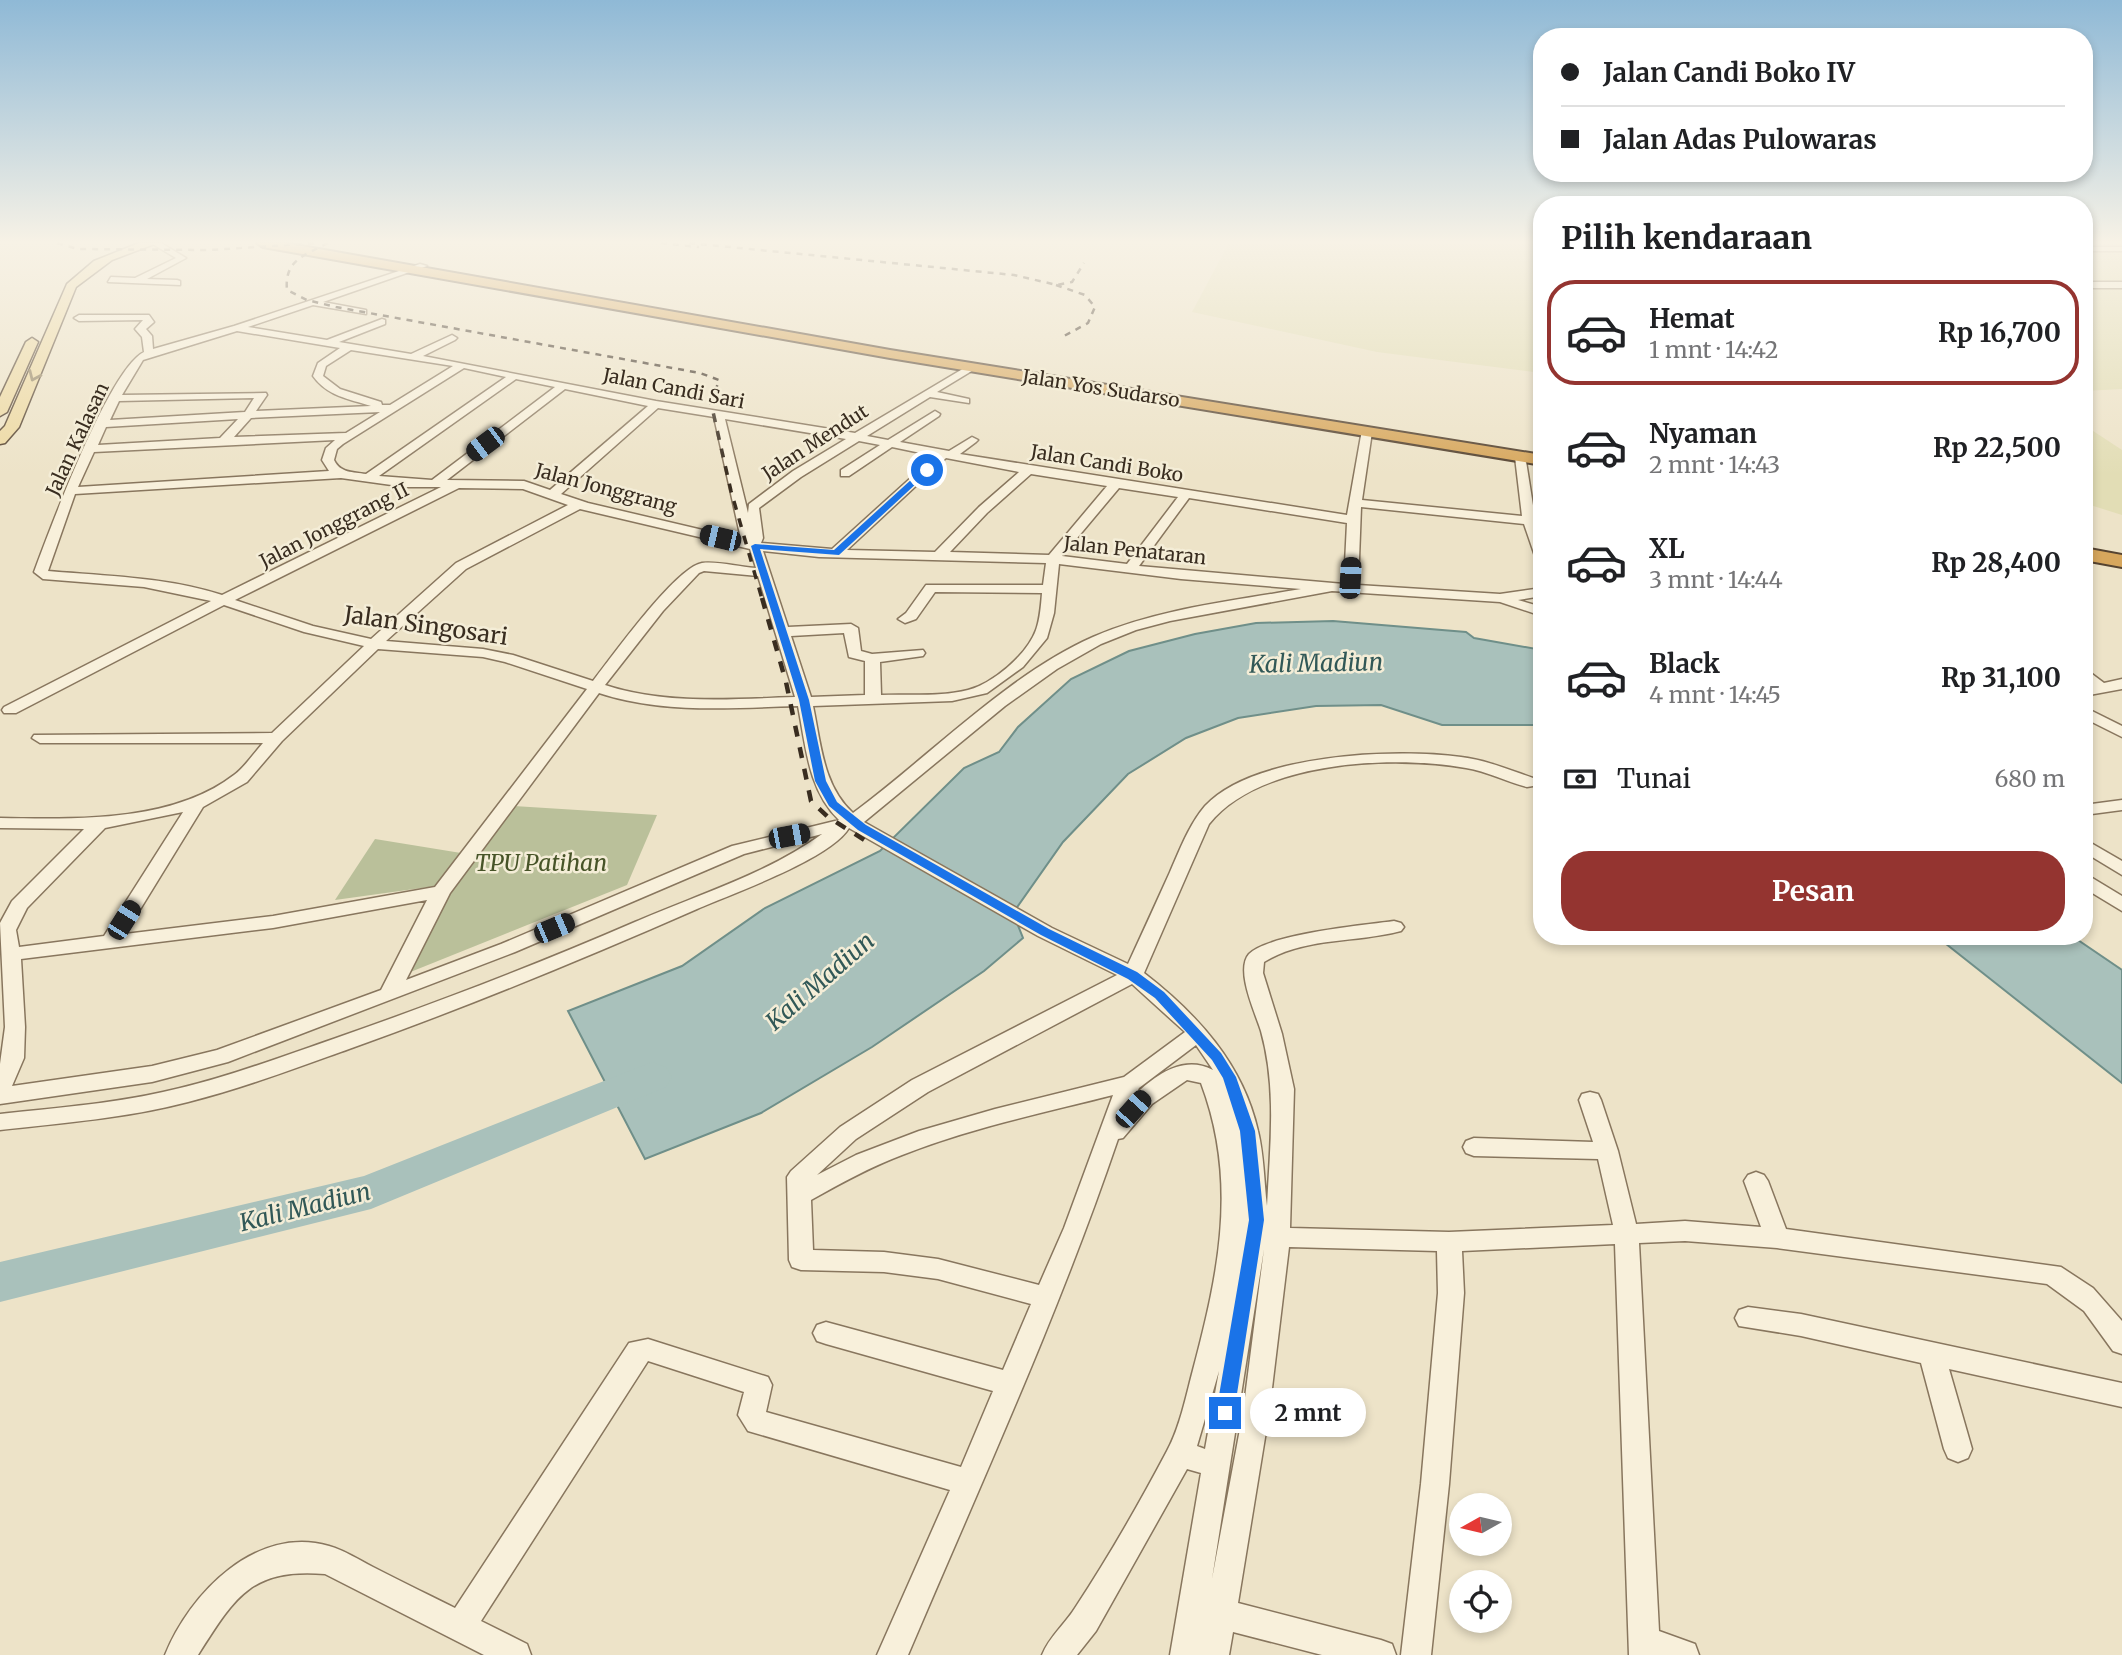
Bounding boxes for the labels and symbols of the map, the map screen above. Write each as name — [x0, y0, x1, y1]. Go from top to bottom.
street label: Jalan Candi Sari — [600, 362, 747, 414]
street label: Jalan Yos Sudarso — [1020, 364, 1181, 412]
one-way arrow — [28, 369, 42, 381]
street label: Jalan Kalasan — [40, 378, 114, 500]
street label: Jalan Mendut — [757, 399, 873, 486]
car — [462, 423, 509, 465]
street label: Jalan Candi Boko — [1028, 439, 1185, 487]
route start — [911, 454, 943, 486]
street label: Jalan Jonggrang — [532, 457, 680, 519]
street label: Jalan Jonggrang II — [254, 477, 413, 573]
car — [698, 523, 743, 553]
street label: Jalan Penataran — [1062, 530, 1208, 569]
car — [1339, 556, 1362, 600]
street label: Jalan Singosari — [341, 599, 510, 651]
water label: Kali Madiun — [1248, 646, 1383, 680]
car — [767, 822, 812, 850]
park label: TPU Patihan — [475, 848, 607, 877]
car — [104, 897, 145, 943]
car — [531, 910, 578, 946]
water label: Kali Madiun — [758, 925, 881, 1037]
car — [1112, 1086, 1155, 1132]
water label: Kali Madiun — [235, 1176, 374, 1238]
callout: 2 mnt — [1250, 1388, 1365, 1438]
route end — [1209, 1397, 1241, 1429]
north arrow — [1449, 1493, 1512, 1556]

